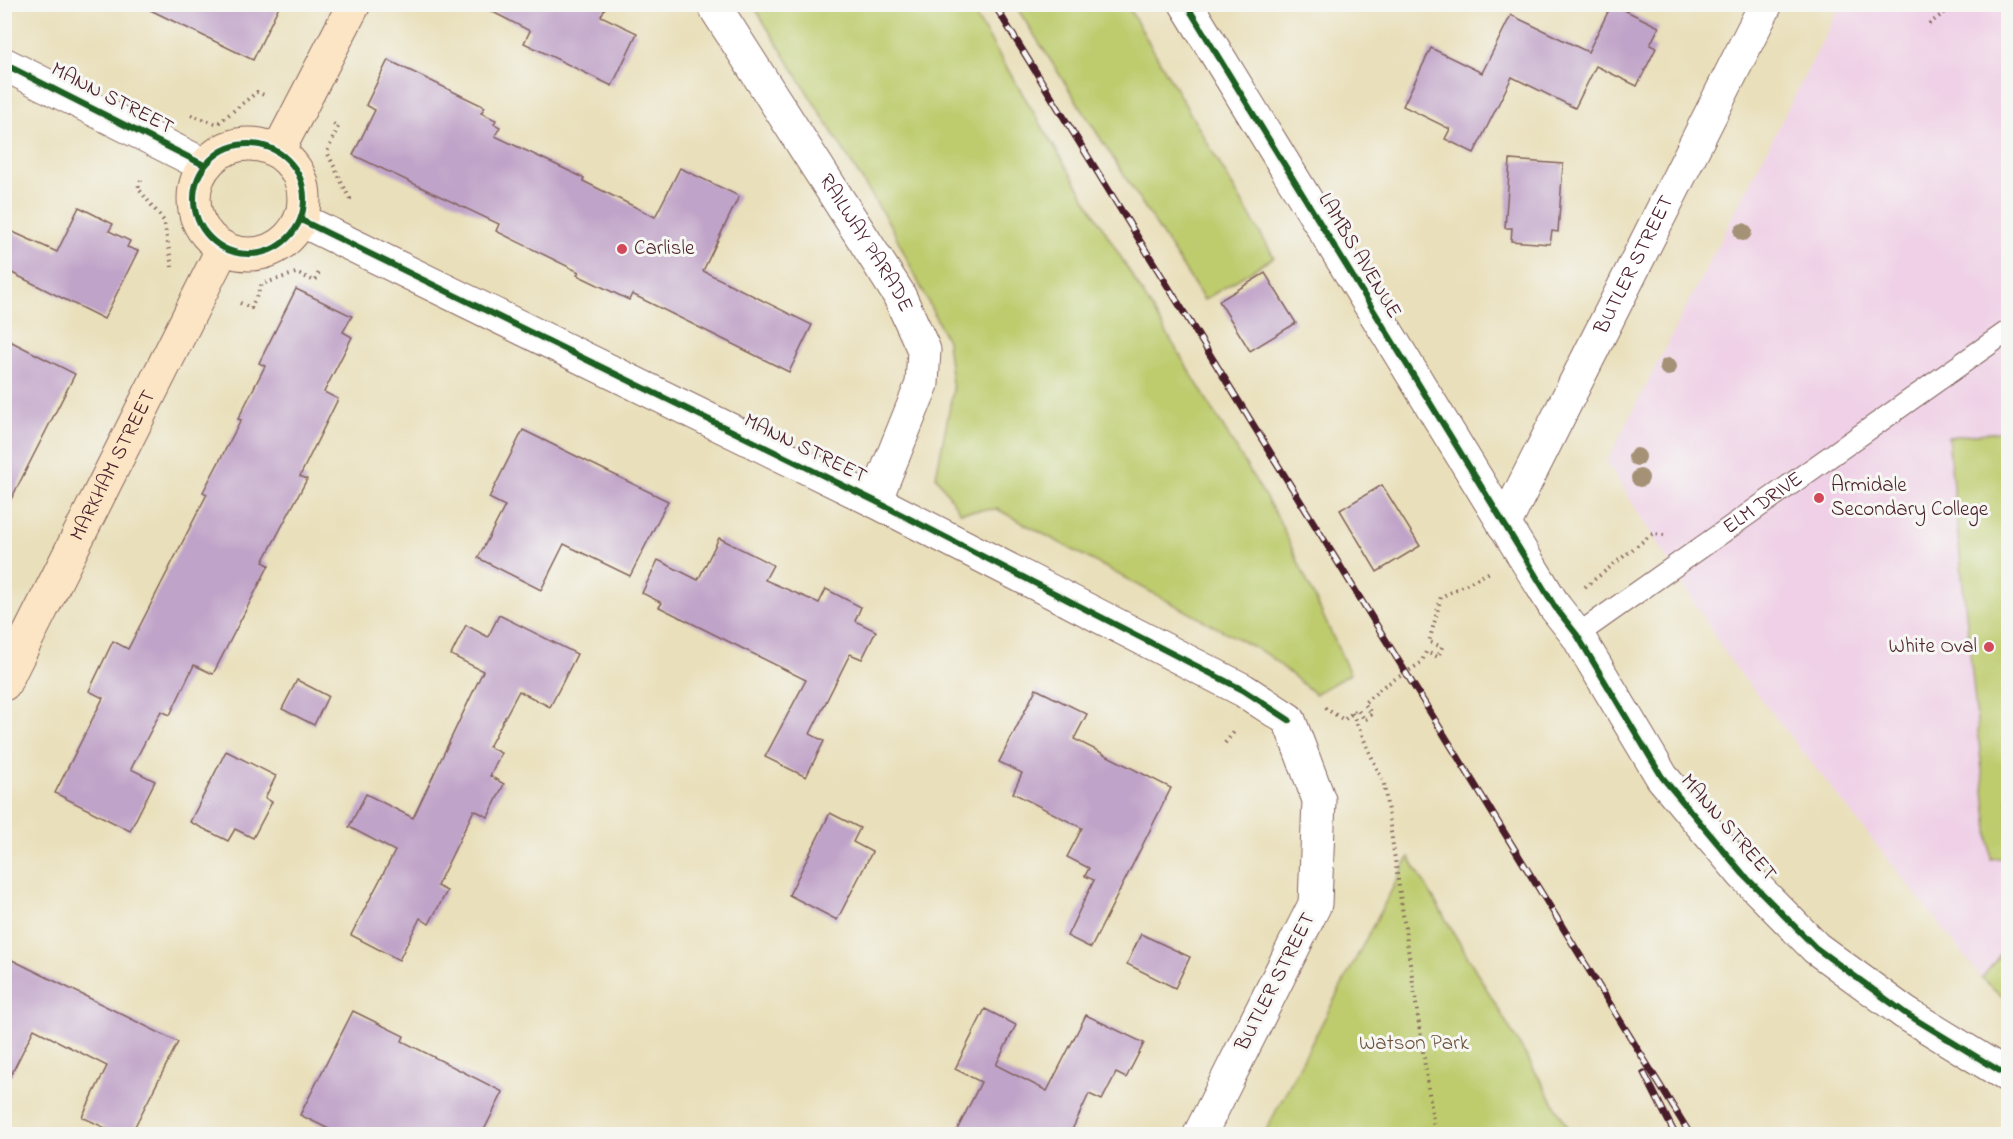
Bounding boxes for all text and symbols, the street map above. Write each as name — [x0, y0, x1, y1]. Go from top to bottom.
street label: MANN STREET — [46, 55, 178, 143]
street label: RAILWAY PARADE — [811, 169, 920, 317]
street label: LAMBS AVENUE — [1310, 187, 1408, 325]
street label: BUTLER STREET — [1587, 191, 1682, 340]
place label: Carlisle — [634, 234, 695, 264]
marker: Carlisle — [615, 242, 629, 256]
street label: MARKHAM STREET — [63, 385, 164, 547]
street label: MANN STREET — [738, 406, 872, 492]
street label: ELM DRIVE — [1717, 465, 1809, 542]
place label: Armidale Secondary College — [1831, 471, 1989, 527]
marker: Armidale Secondary College — [1812, 491, 1826, 505]
place label: White Oval — [1888, 632, 1977, 662]
marker: White Oval — [1982, 640, 1996, 654]
street label: MANN STREET — [1673, 768, 1783, 888]
street label: BUTLER STREET — [1228, 908, 1324, 1057]
park label: Watson Park — [1359, 1029, 1470, 1059]

